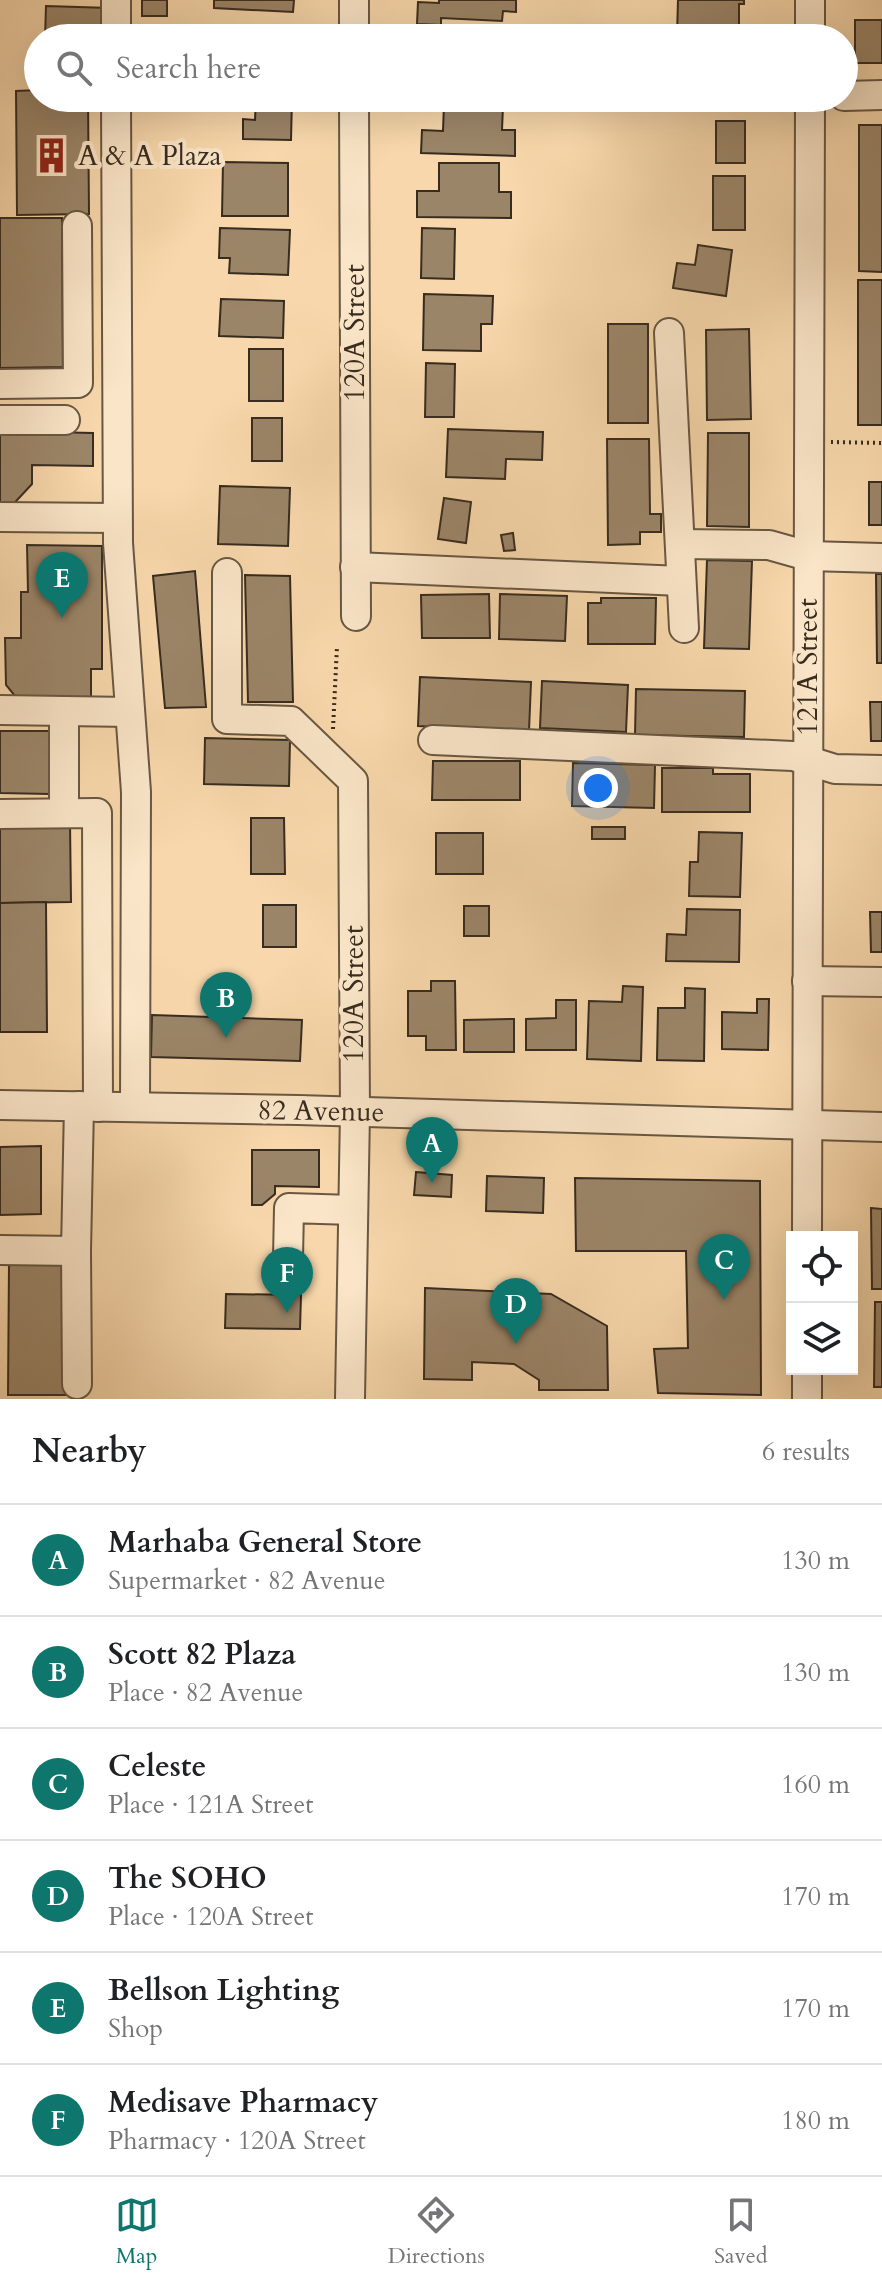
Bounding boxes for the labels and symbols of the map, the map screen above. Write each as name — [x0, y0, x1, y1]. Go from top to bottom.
building icon: A & A Plaza — [33, 137, 71, 175]
place label: A & A Plaza — [78, 137, 222, 175]
street label: 120A Street — [336, 264, 374, 402]
pin: E — [36, 552, 88, 618]
street label: 121A Street — [789, 598, 827, 736]
your location — [578, 768, 618, 808]
street label: 120A Street — [335, 925, 373, 1063]
pin: B — [200, 972, 252, 1038]
street label: 82 Avenue — [257, 1091, 385, 1131]
pin: A — [406, 1117, 458, 1183]
pin: C — [698, 1234, 750, 1300]
pin: F — [261, 1247, 313, 1313]
pin: D — [490, 1278, 542, 1344]

